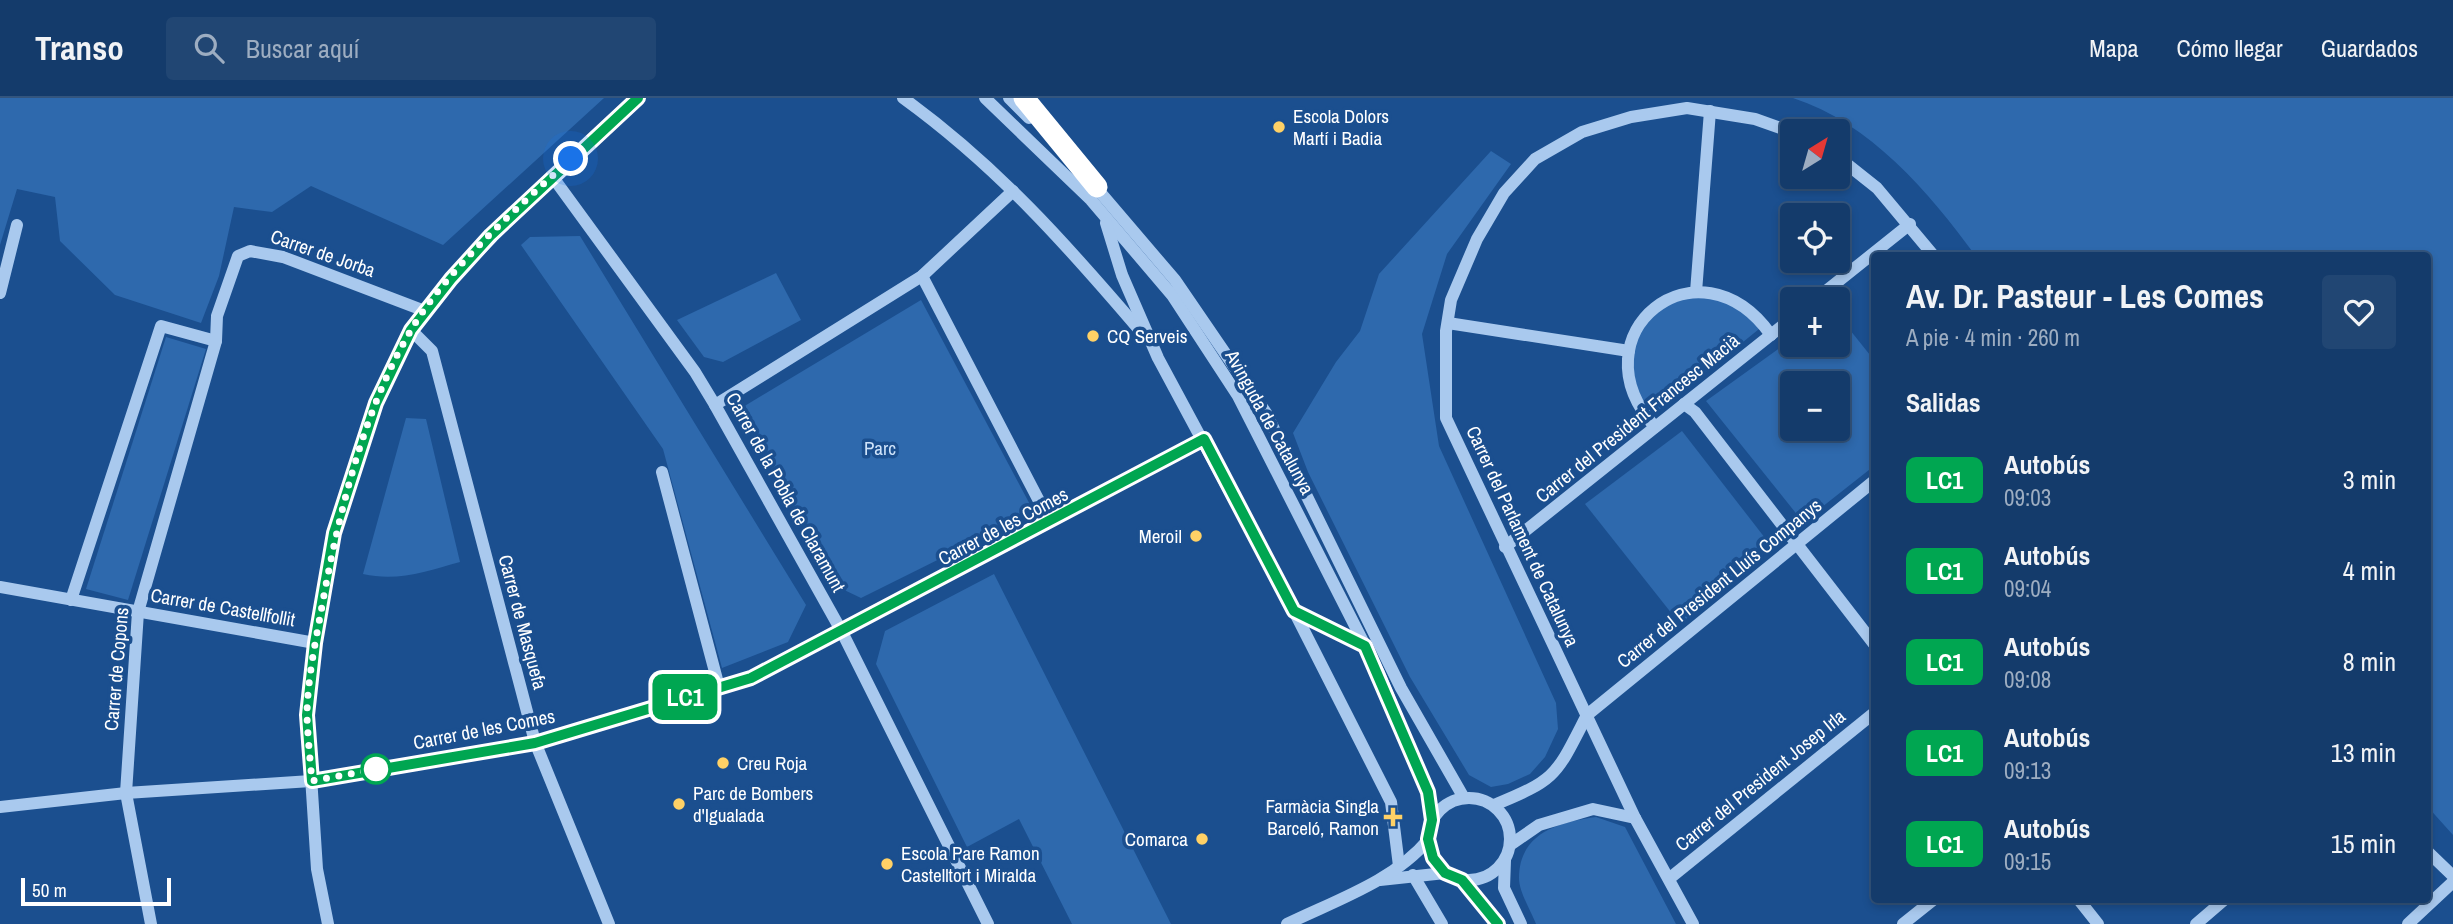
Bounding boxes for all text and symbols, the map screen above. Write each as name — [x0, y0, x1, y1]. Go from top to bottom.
search box — [166, 17, 656, 80]
text: Transo — [35, 26, 124, 70]
icon: search — [190, 29, 228, 67]
text: Buscar aquí — [246, 31, 360, 66]
text: Mapa — [2089, 32, 2139, 64]
text: Cómo llegar — [2177, 32, 2283, 64]
text: Guardados — [2321, 32, 2418, 64]
place label: Escola Dolors Martí i Badia — [1293, 103, 1389, 151]
marker: Escola Dolors Martí i Badia — [1271, 119, 1287, 135]
north arrow — [1780, 119, 1850, 189]
map controls — [1780, 119, 1850, 441]
your location — [553, 141, 588, 176]
button: locate — [1780, 203, 1850, 273]
street label: Carrer de Jorba — [267, 223, 379, 283]
text: Av. Dr. Pasteur - Les Comes — [1906, 274, 2264, 318]
button: heart — [2322, 275, 2396, 349]
button: + — [1780, 287, 1850, 357]
text: A pie · 4 min · 260 m — [1906, 322, 2080, 353]
place label: CQ Serveis — [1107, 323, 1188, 349]
street label: Carrer del President Francesc Macià — [1530, 327, 1745, 508]
marker: CQ Serveis — [1085, 328, 1101, 344]
street label: Avinguda de Catalunya — [1219, 344, 1321, 499]
button: − — [1780, 371, 1850, 441]
text: Salidas — [1906, 385, 1981, 420]
street label: Carrer de la Pobla de Claramunt — [720, 388, 852, 597]
street label: Carrer del Parlament de Catalunya — [1460, 421, 1586, 651]
park label: Parc — [864, 435, 896, 461]
text: Autobús — [2004, 447, 2090, 482]
text: 3 min — [2343, 462, 2396, 497]
text: LC1 — [1926, 464, 1963, 496]
street label: Carrer de les Comes — [933, 481, 1073, 571]
text: 09:03 — [2004, 482, 2051, 513]
street label: Carrer del President Lluís Companys — [1611, 492, 1827, 674]
place label: Meroil — [1139, 523, 1182, 549]
marker: Meroil — [1188, 528, 1204, 544]
text: Autobús — [2004, 538, 2090, 573]
street label: Carrer de Masquefa — [493, 552, 554, 693]
text: 4 min — [2343, 553, 2396, 588]
text: LC1 — [1926, 555, 1963, 587]
text: 09:04 — [2004, 573, 2051, 604]
street label: Carrer de Castellfollit — [149, 581, 298, 633]
street label: Carrer de Copons — [98, 606, 134, 732]
text: Autobús — [2004, 629, 2090, 664]
text: 8 min — [2343, 644, 2396, 679]
text: LC1 — [1926, 646, 1963, 678]
text: 09:08 — [2004, 664, 2051, 695]
line badge: LC1 — [645, 674, 725, 720]
text: LC1 — [666, 681, 704, 713]
street label: Carrer de les Comes — [411, 702, 557, 755]
street label: Carrer del President Josep Irla — [1669, 703, 1851, 857]
text: Autobús — [2004, 720, 2090, 755]
text: 13 min — [2331, 735, 2396, 770]
text: LC1 — [1926, 737, 1963, 769]
place label: Creu Roja — [737, 750, 807, 776]
unlabelled marker — [361, 754, 391, 784]
marker: Creu Roja — [715, 755, 731, 771]
text: 09:13 — [2004, 755, 2051, 786]
place label: Parc de Bombers d'Igualada — [693, 780, 814, 828]
place label: Farmàcia Singla Barceló, Ramon — [1265, 793, 1379, 841]
marker: Parc de Bombers d'Igualada — [671, 796, 687, 812]
marker: Farmàcia Singla Barceló, Ramon — [1385, 809, 1401, 825]
text: Autobús — [2004, 811, 2090, 846]
place label: Comarca — [1125, 826, 1188, 852]
text: 15 min — [2331, 826, 2396, 861]
text: LC1 — [1926, 828, 1963, 860]
marker: Comarca — [1194, 831, 1210, 847]
place label: Escola Pare Ramon Castelltort i Miralda — [901, 840, 1040, 888]
text: 09:15 — [2004, 846, 2051, 877]
marker: Escola Pare Ramon Castelltort i Miralda — [879, 856, 895, 872]
scale bar — [21, 875, 172, 907]
text: 50 m — [32, 877, 67, 903]

